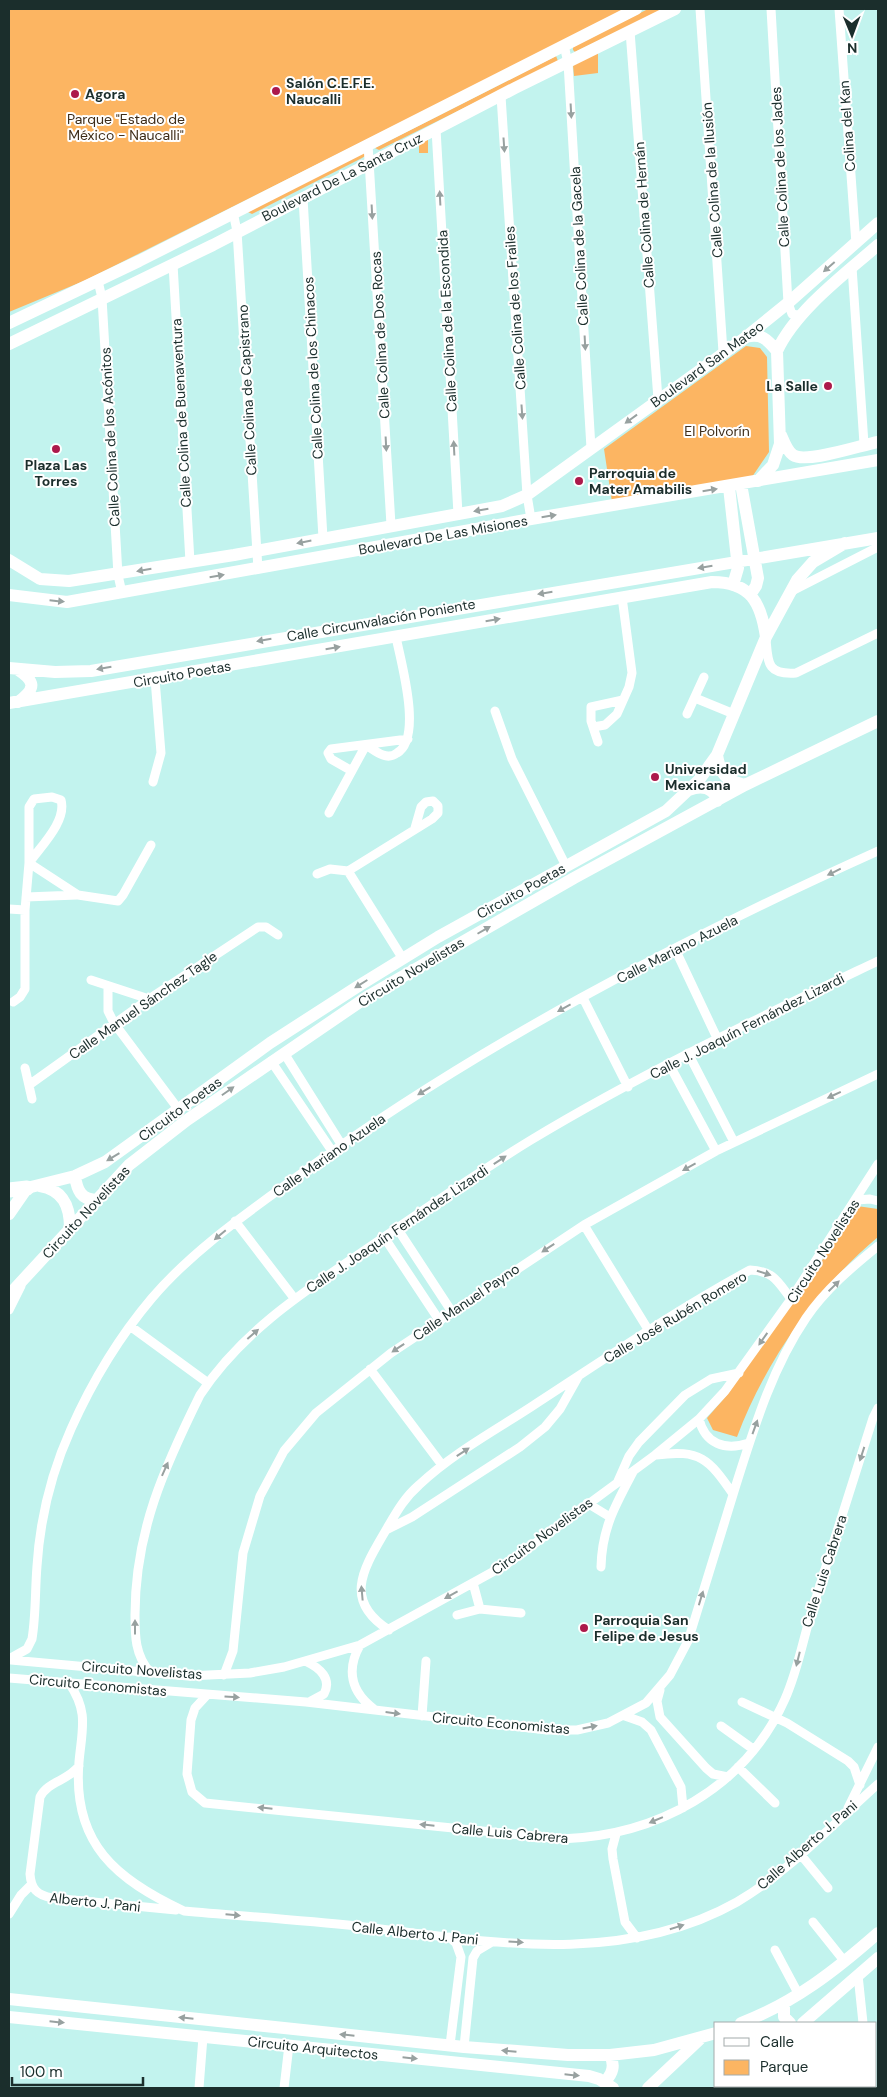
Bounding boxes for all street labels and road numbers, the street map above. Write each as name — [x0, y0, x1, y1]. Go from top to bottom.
street label: Colina del Kan — [835, 80, 859, 172]
street label: Calle Colina de los Jades — [767, 86, 793, 248]
street label: Calle Colina de la Ilusión — [698, 102, 726, 258]
street label: Boulevard De La Santa Cruz — [259, 129, 425, 225]
street label: Calle Colina de Hernán — [630, 141, 658, 289]
street label: Calle Colina de la Gacela — [566, 166, 592, 326]
street label: Calle Colina de los Frailes — [500, 225, 530, 391]
street label: Calle Colina de la Escondida — [433, 229, 461, 413]
street label: Calle Colina de Dos Rocas — [367, 251, 393, 419]
street label: Calle Colina de los Chinacos — [299, 276, 327, 460]
street label: Calle Colina de Capistrano — [234, 304, 260, 476]
street label: Boulevard San Mateo — [647, 317, 767, 411]
street label: Calle Colina de Buenaventura — [167, 318, 195, 508]
street label: Calle Colina de los Acónitos — [96, 347, 124, 527]
street label: Boulevard De Las Misiones — [357, 511, 529, 559]
street label: Calle Circunvalación Poniente — [285, 595, 477, 645]
street label: Circuito Poetas — [132, 657, 232, 691]
street label: Circuito Poetas — [473, 859, 569, 923]
street label: Calle Mariano Azuela — [613, 911, 741, 987]
street label: Circuito Novelistas — [355, 933, 467, 1011]
street label: Calle Manuel Sánchez Tagle — [65, 947, 221, 1063]
street label: Calle J. Joaquín Fernández Lizardi — [647, 969, 847, 1083]
street label: Circuito Poetas — [135, 1073, 225, 1145]
street label: Calle Mariano Azuela — [269, 1109, 389, 1201]
street label: Calle J. Joaquín Fernández Lizardi — [302, 1161, 492, 1297]
street label: Circuito Novelistas — [38, 1162, 134, 1262]
street label: Circuito Novelistas — [783, 1195, 863, 1307]
street label: Calle Manuel Payno — [409, 1260, 523, 1344]
street label: Calle José Rubén Romero — [600, 1267, 750, 1367]
street label: Circuito Novelistas — [488, 1493, 596, 1579]
street label: Calle Luis Cabrera — [797, 1513, 851, 1629]
street label: Circuito Novelistas — [81, 1657, 203, 1683]
street label: Circuito Economistas — [28, 1670, 168, 1700]
street label: Circuito Economistas — [431, 1708, 571, 1738]
street label: Calle Alberto J. Pani — [753, 1796, 861, 1894]
street label: Calle Luis Cabrera — [451, 1819, 569, 1847]
street label: Alberto J. Pani — [48, 1888, 142, 1916]
street label: Calle Alberto J. Pani — [351, 1917, 479, 1949]
street label: Circuito Arquitectos — [247, 2032, 379, 2064]

